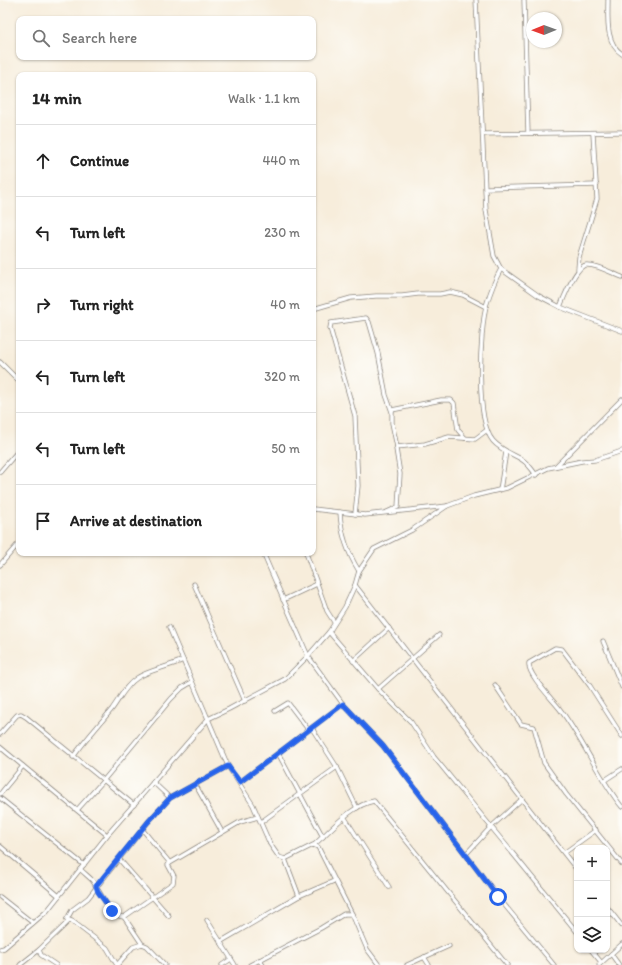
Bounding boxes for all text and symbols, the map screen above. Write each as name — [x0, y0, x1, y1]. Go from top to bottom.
north arrow — [526, 12, 562, 48]
search box — [16, 16, 316, 60]
icon: search — [30, 27, 52, 49]
text: Search here — [62, 29, 137, 47]
text: 14 min — [32, 88, 82, 108]
text: Walk · 1.1 km — [228, 91, 300, 106]
icon: ahead — [32, 150, 54, 172]
text: Continue — [70, 152, 129, 170]
text: 440 m — [263, 153, 300, 168]
icon: left — [32, 222, 54, 244]
text: Turn left — [70, 224, 125, 242]
text: 230 m — [264, 225, 300, 240]
icon: right — [32, 294, 54, 316]
text: Turn right — [70, 296, 134, 314]
text: 40 m — [270, 297, 300, 312]
icon: left — [32, 366, 54, 388]
text: Turn left — [70, 368, 125, 386]
text: 320 m — [264, 369, 300, 384]
icon: left — [32, 438, 54, 460]
text: Turn left — [70, 440, 125, 458]
text: 50 m — [271, 441, 300, 456]
icon: arrive — [32, 510, 54, 532]
text: Arrive at destination — [70, 512, 202, 530]
map controls — [574, 845, 610, 953]
button: + — [574, 845, 610, 881]
button: − — [574, 881, 610, 917]
route start — [489, 888, 507, 906]
route end — [103, 902, 121, 920]
button: layers — [574, 917, 610, 953]

